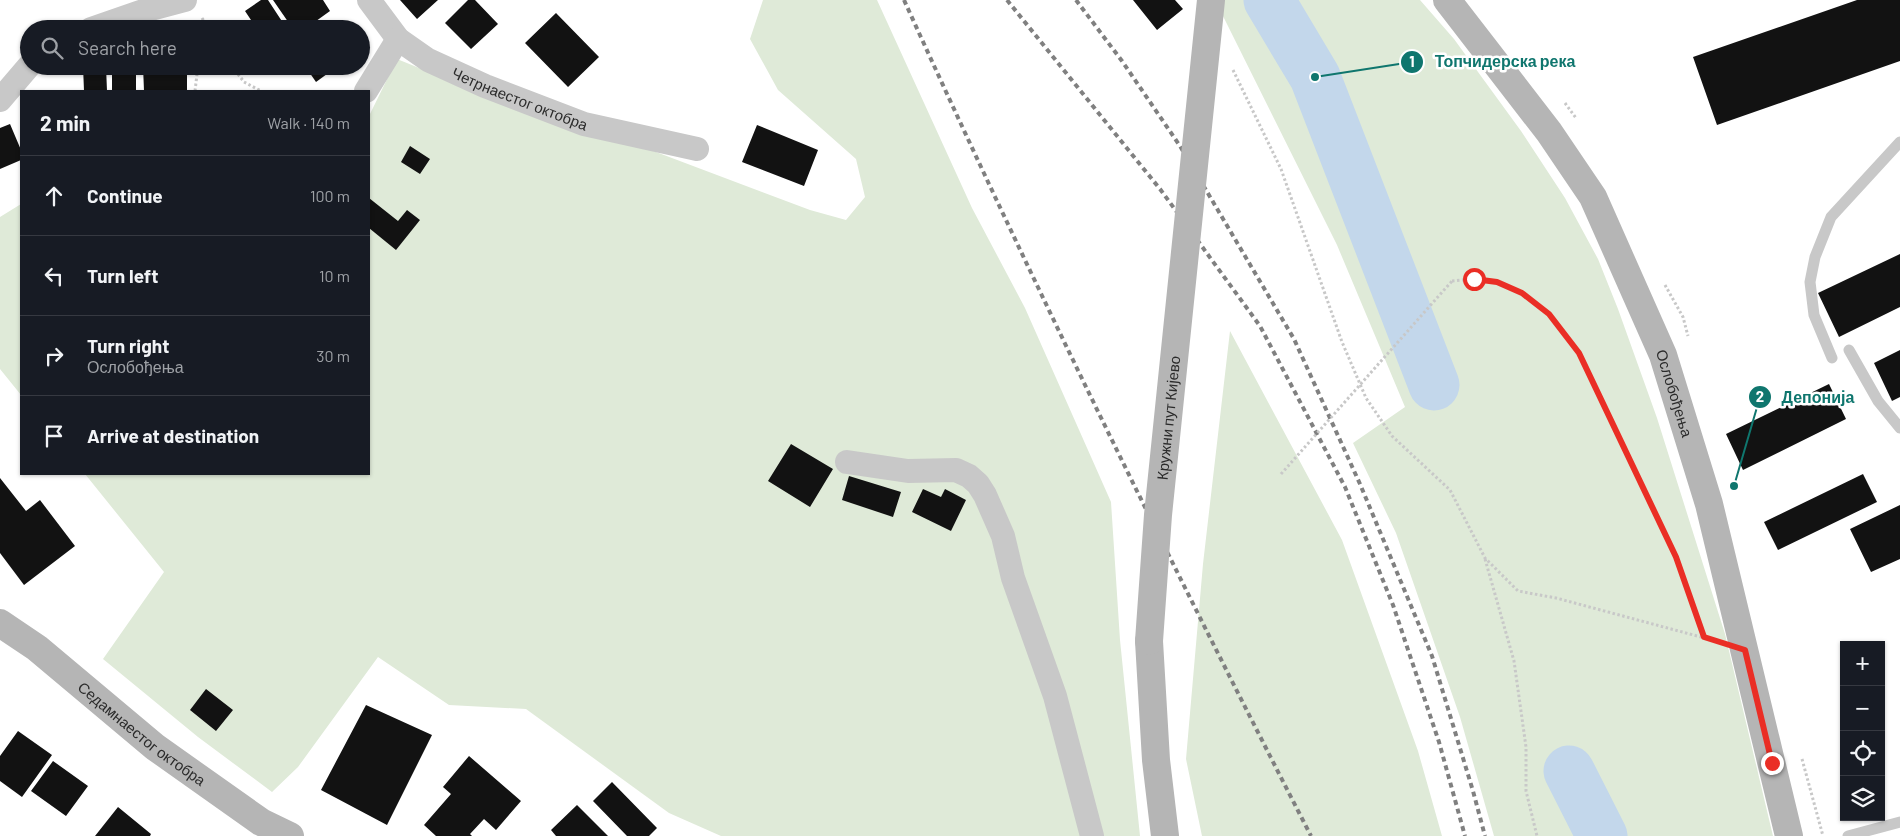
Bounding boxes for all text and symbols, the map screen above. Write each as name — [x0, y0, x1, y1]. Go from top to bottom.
search box — [20, 20, 370, 75]
icon: search — [38, 34, 66, 62]
text: Search here — [78, 36, 177, 59]
callout: Топчидерска река — [1399, 46, 1585, 77]
text: Топчидерска река — [1435, 51, 1575, 70]
text: 1 — [1409, 52, 1415, 70]
street label: Четрнаестог октобра — [449, 63, 591, 134]
text: 2 min — [40, 110, 90, 135]
text: Walk · 140 m — [267, 113, 350, 132]
icon: ahead — [40, 182, 68, 210]
text: Continue — [87, 184, 163, 207]
text: 100 m — [310, 186, 350, 205]
icon: left — [40, 262, 68, 290]
text: Turn left — [87, 264, 158, 287]
text: 10 m — [319, 266, 350, 285]
route start — [1463, 268, 1486, 291]
text: Turn right — [87, 334, 169, 357]
icon: right — [40, 342, 68, 370]
text: 30 m — [316, 346, 350, 365]
street label: Ослобођења — [1653, 347, 1697, 440]
street label: Кружни пут Кијево — [1153, 355, 1183, 481]
text: Ослобођења — [87, 357, 184, 376]
callout: Депонија — [1747, 382, 1865, 413]
text: 2 — [1756, 387, 1764, 405]
text: Депонија — [1782, 387, 1854, 406]
icon: arrive — [40, 422, 68, 450]
text: Arrive at destination — [87, 424, 259, 447]
map controls — [1840, 641, 1885, 821]
button: + — [1840, 641, 1885, 686]
street label: Седамнаестог октобра — [74, 677, 210, 789]
button: − — [1840, 686, 1885, 731]
button: locate — [1840, 731, 1885, 776]
route end — [1761, 752, 1784, 775]
button: layers — [1840, 776, 1885, 821]

